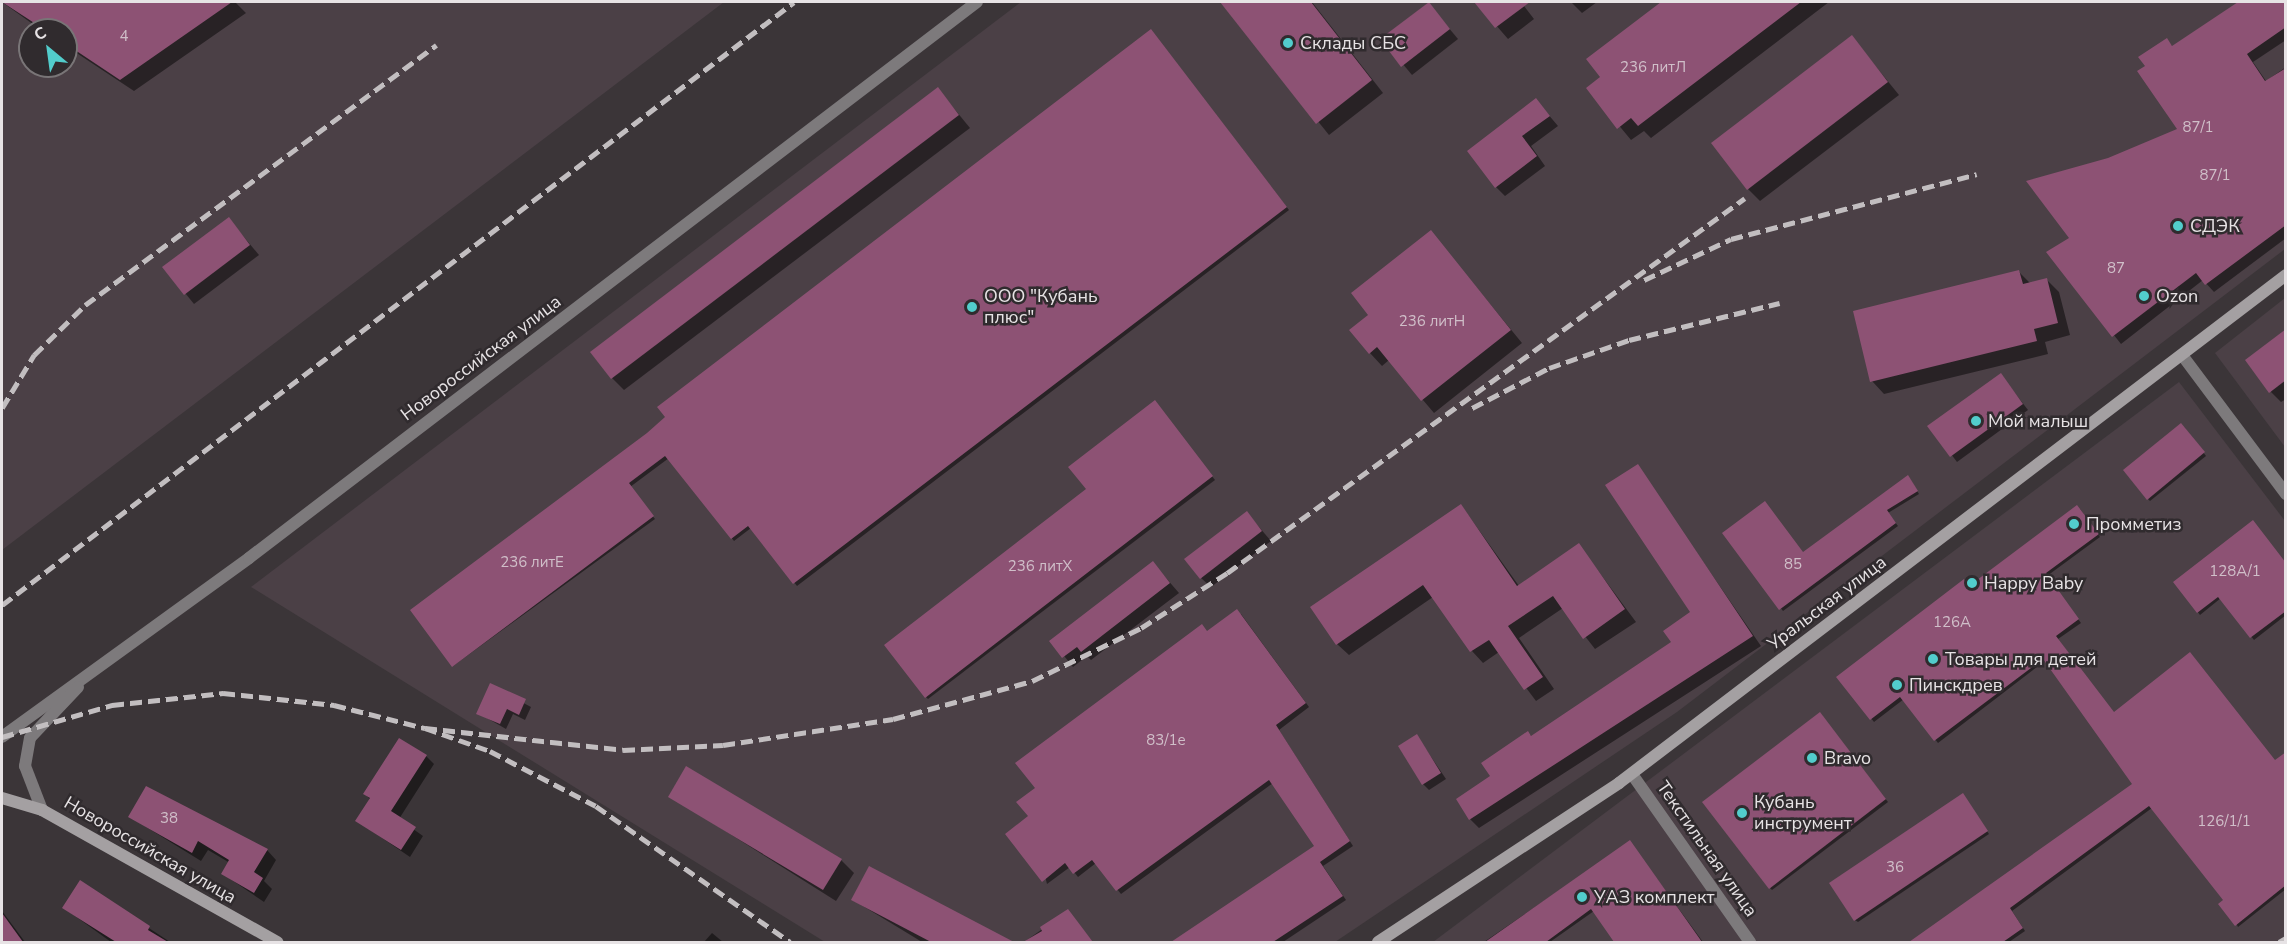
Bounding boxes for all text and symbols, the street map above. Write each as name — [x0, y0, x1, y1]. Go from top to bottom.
north arrow — [18, 18, 78, 78]
text: С — [30, 22, 50, 46]
house number: 4 — [120, 28, 128, 46]
place label: Склады СБС — [1300, 32, 1406, 54]
marker: Склады СБС — [1281, 36, 1295, 50]
house number: 236 литЛ — [1620, 59, 1686, 77]
house number: 87/1 — [2182, 119, 2214, 137]
house number: 87/1 — [2199, 167, 2231, 185]
place label: СДЭК — [2190, 215, 2240, 237]
marker: СДЭК — [2171, 219, 2185, 233]
house number: 87 — [2107, 260, 2125, 278]
place label: Ozon — [2156, 285, 2198, 307]
place label: ООО "Кубань плюс" — [984, 286, 1098, 328]
marker: Ozon — [2137, 289, 2151, 303]
street label: Новороссийская улица — [397, 291, 565, 425]
marker: ООО "Кубань плюс" — [965, 300, 979, 314]
house number: 236 литН — [1399, 313, 1465, 331]
place label: Мой малыш — [1988, 410, 2088, 432]
marker: Мой малыш — [1969, 414, 1983, 428]
place label: Промметиз — [2086, 513, 2181, 535]
marker: Промметиз — [2067, 517, 2081, 531]
street label: Уральская улица — [1763, 551, 1891, 655]
house number: 236 литЕ — [500, 554, 564, 572]
house number: 85 — [1784, 556, 1802, 574]
house number: 236 литХ — [1008, 558, 1072, 576]
house number: 128А/1 — [2209, 563, 2261, 581]
place label: Happy Baby — [1984, 572, 2083, 594]
marker: Happy Baby — [1965, 576, 1979, 590]
house number: 126А — [1933, 614, 1971, 632]
place label: Товары для детей — [1945, 648, 2097, 670]
marker: Товары для детей — [1926, 652, 1940, 666]
place label: Пинскдрев — [1909, 674, 2003, 696]
marker: Пинскдрев — [1890, 678, 1904, 692]
house number: 83/1е — [1146, 732, 1186, 750]
place label: Bravo — [1824, 747, 1871, 769]
marker: Bravo — [1805, 751, 1819, 765]
street label: Текстильная улица — [1652, 777, 1762, 921]
street label: Новороссийская улица — [60, 792, 240, 908]
place label: Кубань инструмент — [1754, 792, 1852, 834]
marker: Кубань инструмент — [1735, 806, 1749, 820]
house number: 38 — [160, 810, 178, 828]
house number: 126/1/1 — [2197, 813, 2251, 831]
house number: 36 — [1886, 859, 1904, 877]
place label: УАЗ комплект — [1594, 886, 1714, 908]
marker: УАЗ комплект — [1575, 890, 1589, 904]

